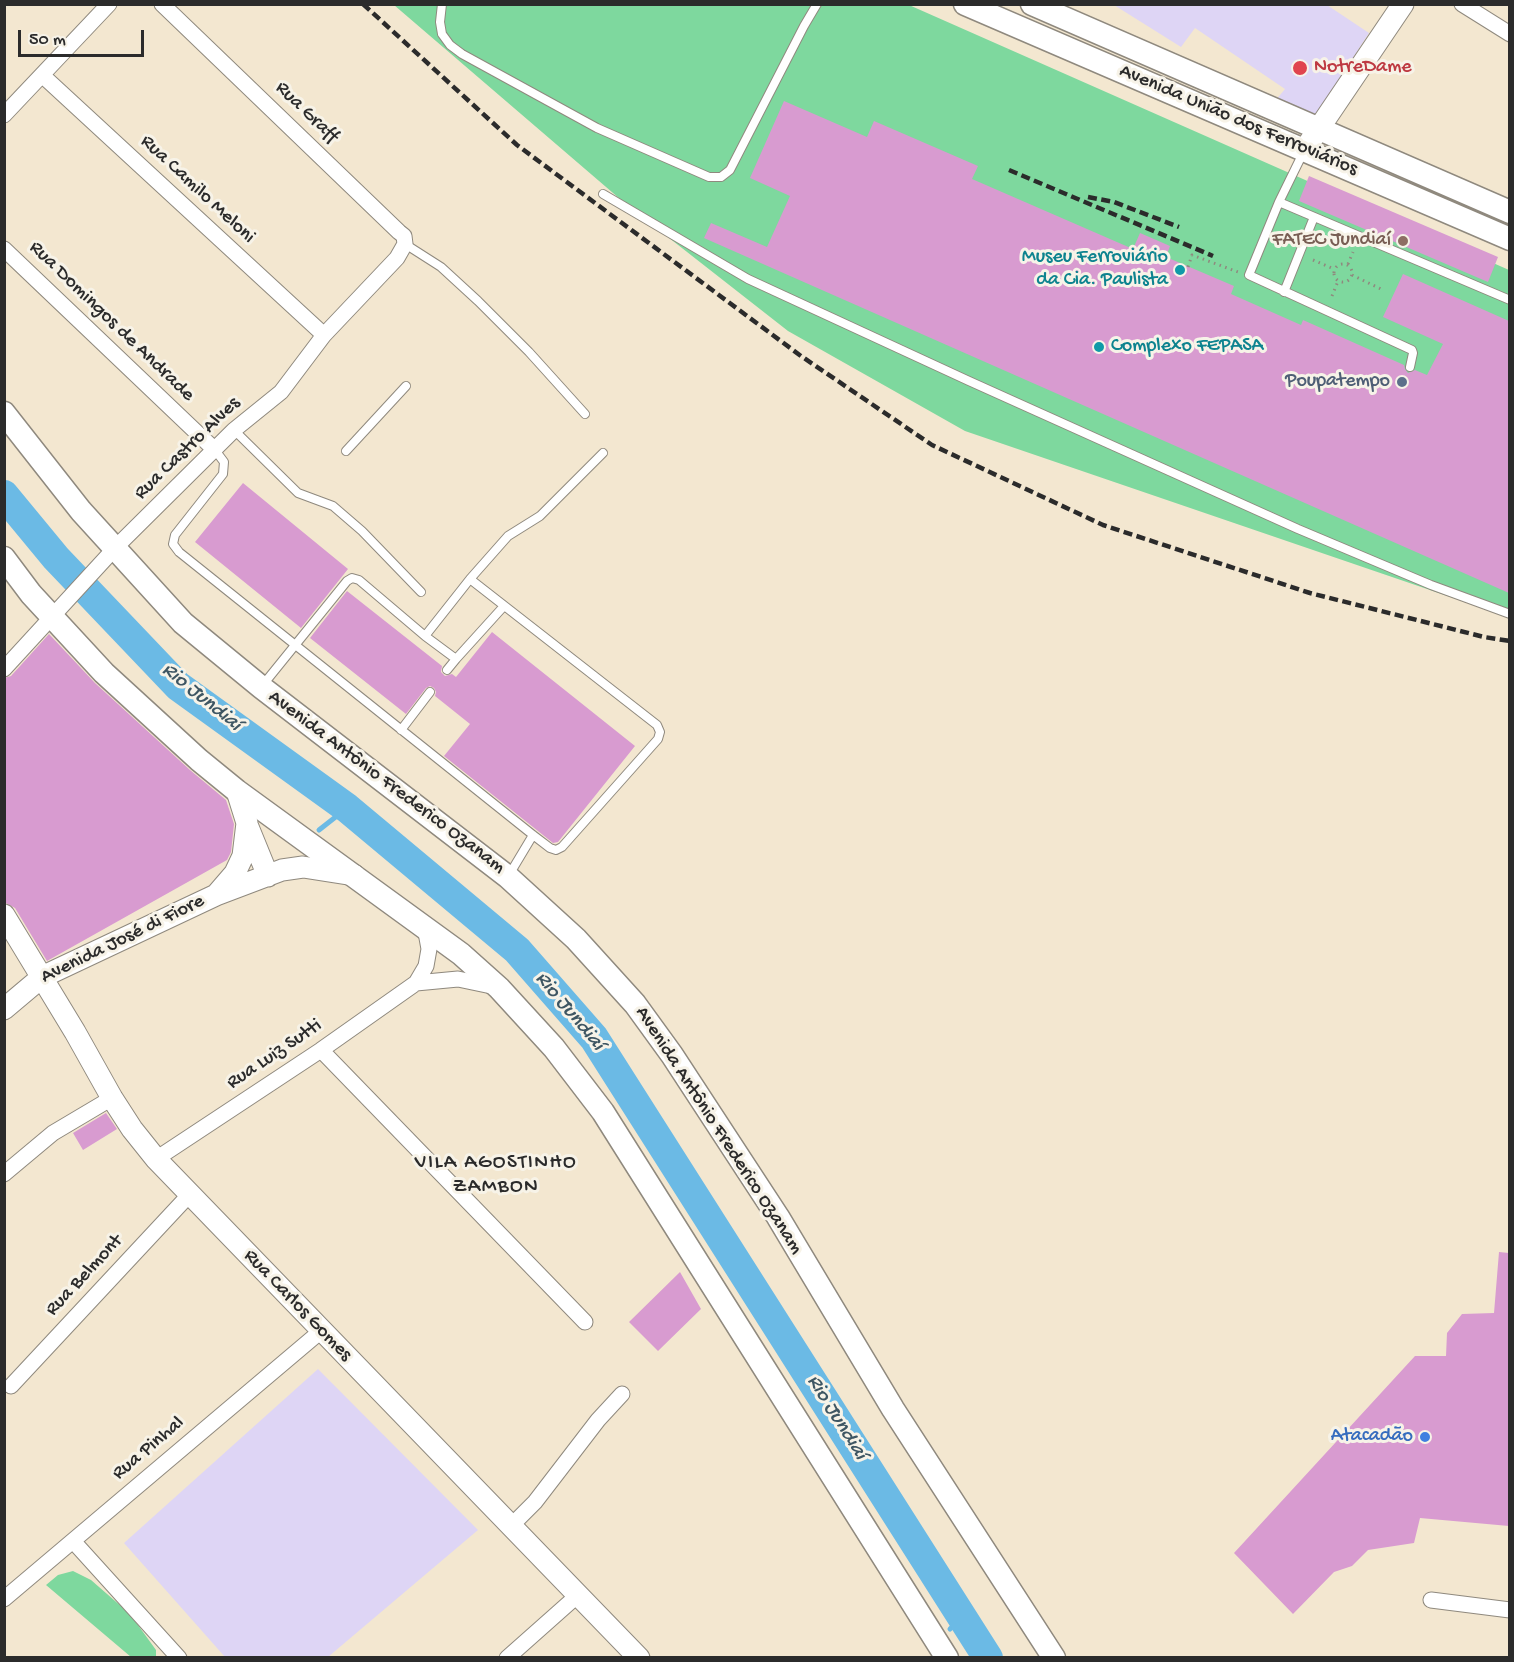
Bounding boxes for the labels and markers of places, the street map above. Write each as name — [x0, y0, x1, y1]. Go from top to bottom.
place label: NotreDame — [1314, 56, 1412, 80]
marker: NotreDame — [1291, 59, 1309, 77]
place label: FATEC Jundiaí — [1272, 229, 1391, 253]
marker: FATEC Jundiaí — [1396, 234, 1410, 248]
place label: Museu Ferroviário da Cia. Paulista — [1022, 246, 1168, 293]
marker: Museu Ferroviário da Cia. Paulista — [1173, 263, 1187, 277]
place label: Complexo FEPASA — [1111, 335, 1263, 359]
marker: Complexo FEPASA — [1092, 340, 1106, 354]
place label: Poupatempo — [1285, 370, 1390, 394]
marker: Poupatempo — [1395, 375, 1409, 389]
place label: Atacadão — [1331, 1425, 1413, 1449]
marker: Atacadão — [1418, 1430, 1432, 1444]

